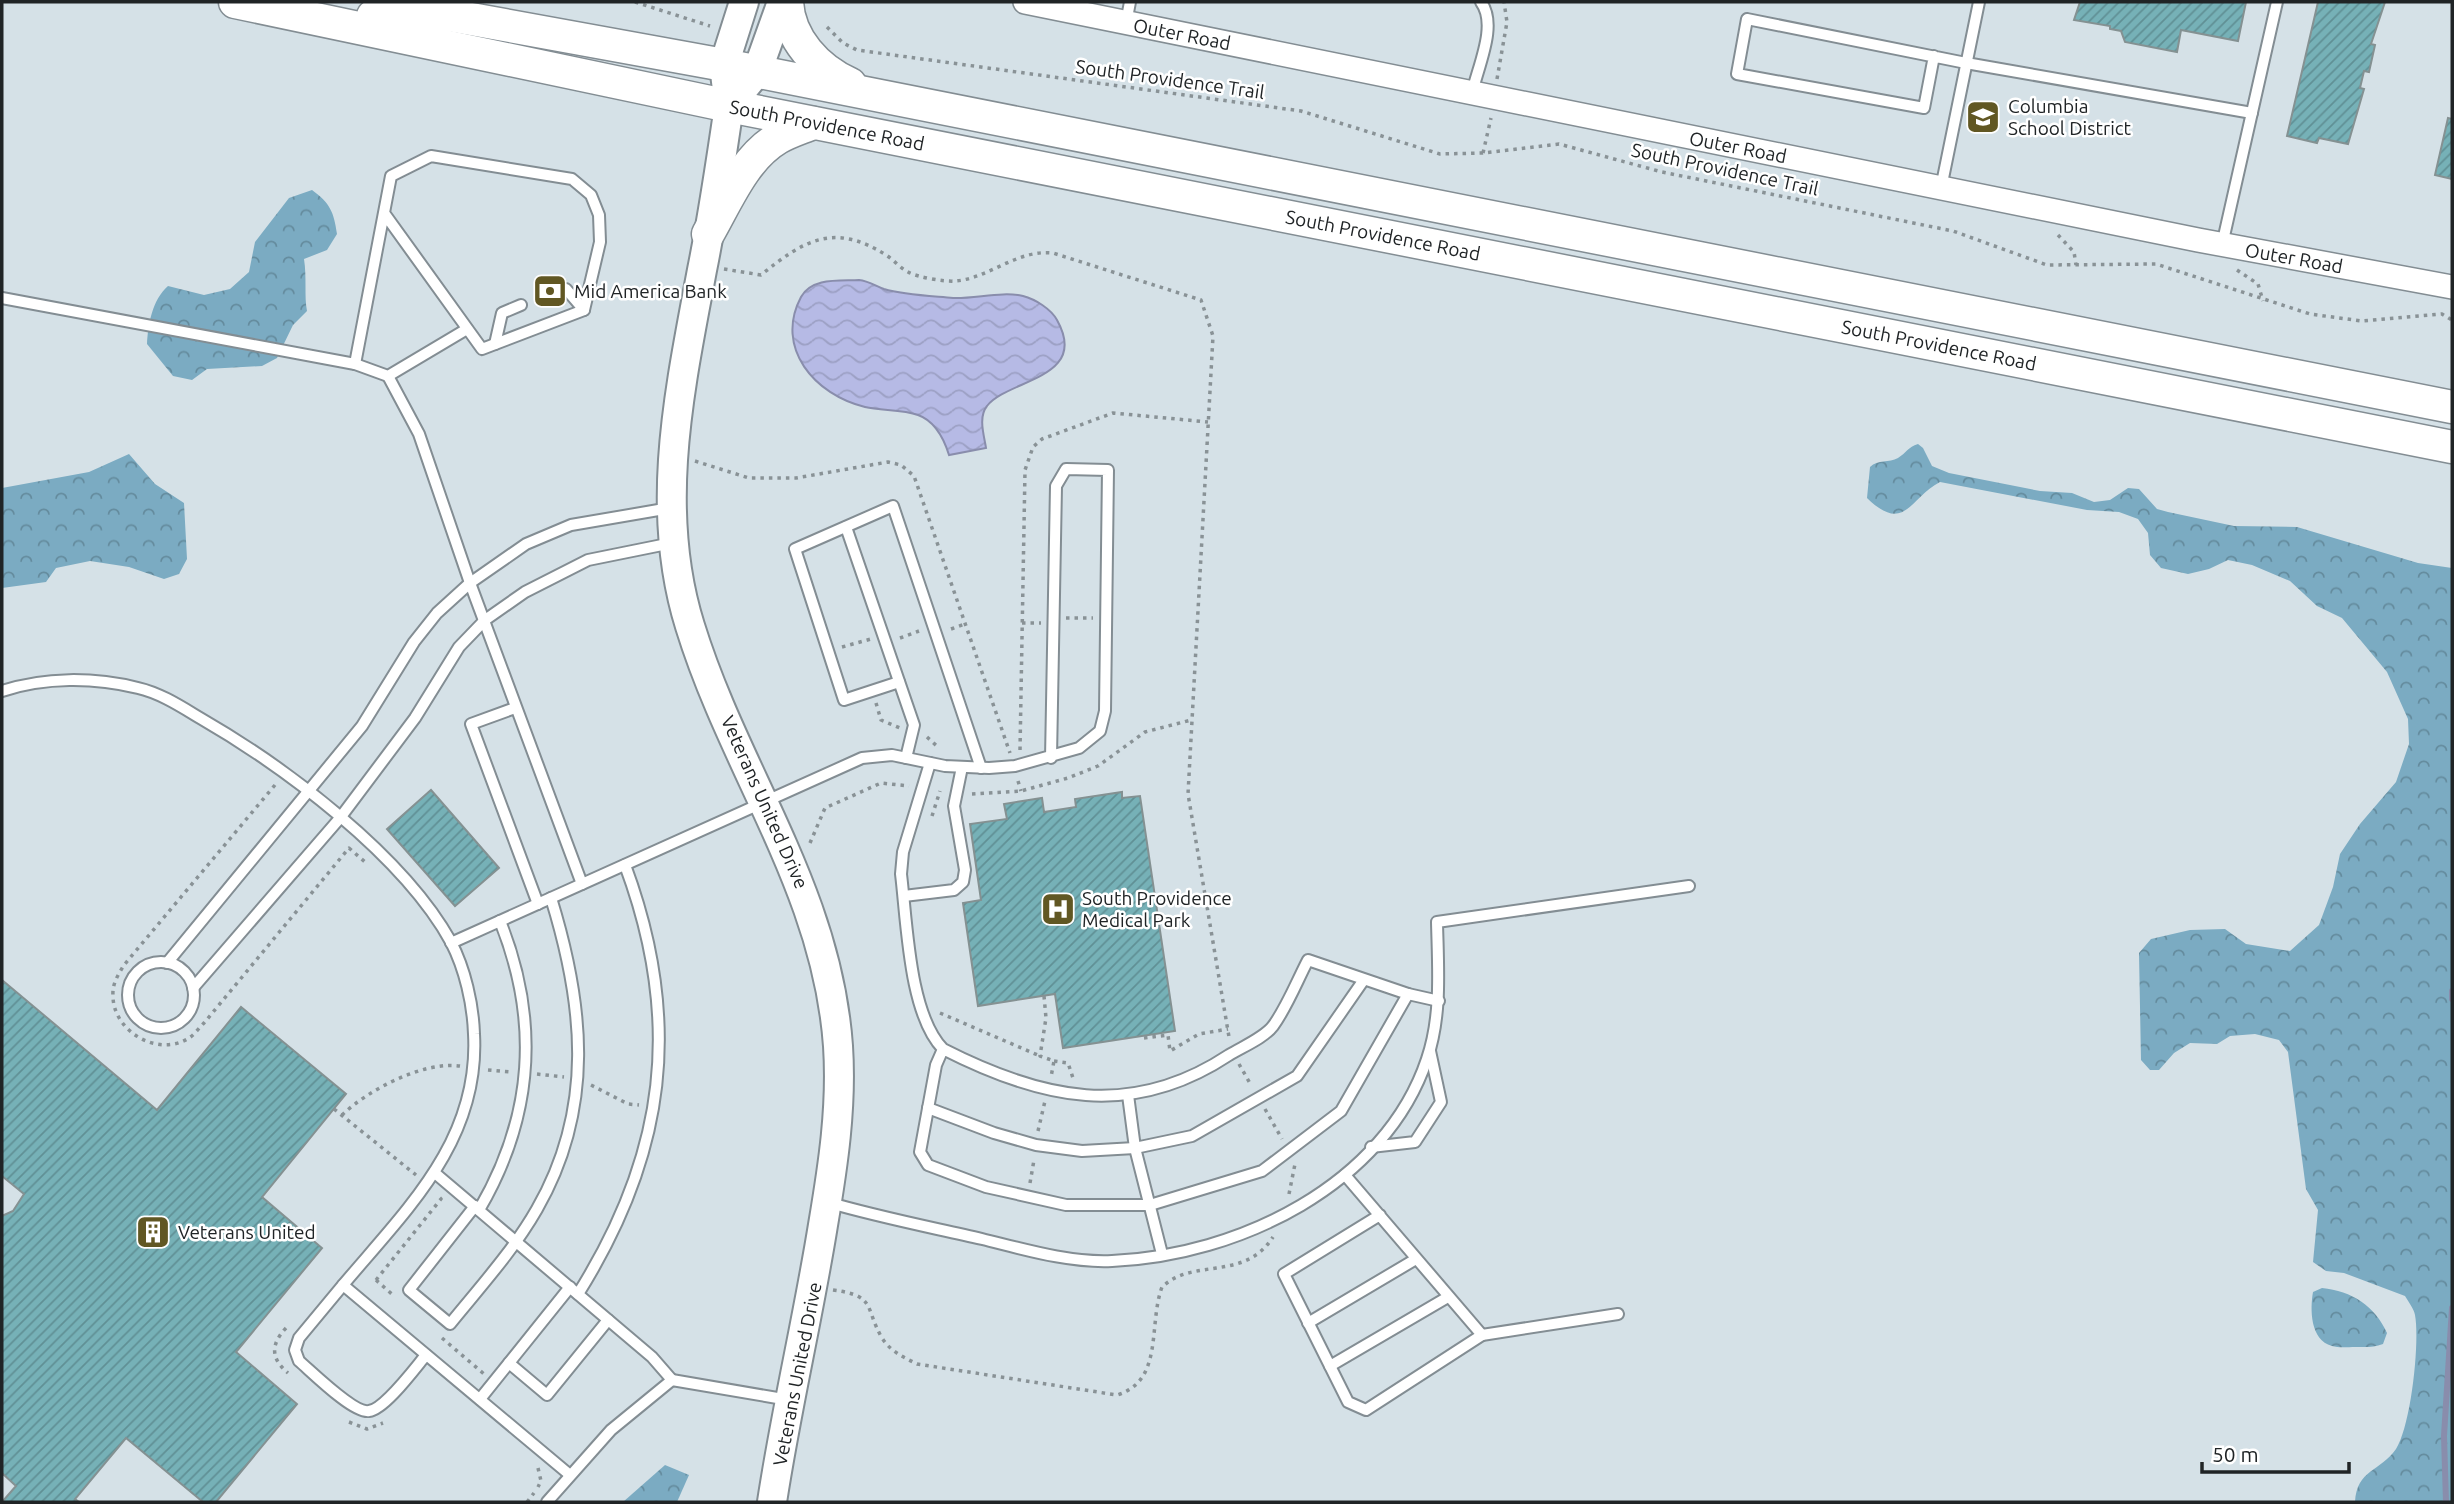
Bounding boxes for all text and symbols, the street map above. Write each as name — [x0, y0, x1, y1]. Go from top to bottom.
street label: Outer Road — [1131, 14, 1233, 54]
street label: South Providence Trail — [1074, 55, 1266, 103]
street label: South Providence Road — [728, 95, 926, 155]
place label: Columbia School District — [2008, 95, 2132, 139]
school or university icon: Columbia School District — [1964, 98, 2002, 136]
street label: Outer Road — [1687, 127, 1789, 167]
street label: South Providence Trail — [1629, 138, 1821, 200]
street label: South Providence Road — [1284, 205, 1482, 265]
street label: Outer Road — [2243, 239, 2345, 277]
bank icon: Mid America Bank — [531, 272, 569, 310]
place label: Mid America Bank — [574, 280, 727, 302]
street label: South Providence Road — [1840, 315, 2038, 375]
street label: Veterans United Drive — [717, 712, 813, 892]
place label: South Providence Medical Park — [1082, 887, 1232, 931]
hospital icon: South Providence Medical Park — [1039, 890, 1077, 928]
building icon: Veterans United — [134, 1213, 172, 1251]
place label: Veterans United — [178, 1221, 316, 1243]
street label: Veterans United Drive — [768, 1280, 826, 1468]
scale bar — [2202, 1430, 2349, 1474]
text: 50 m — [2212, 1442, 2259, 1466]

